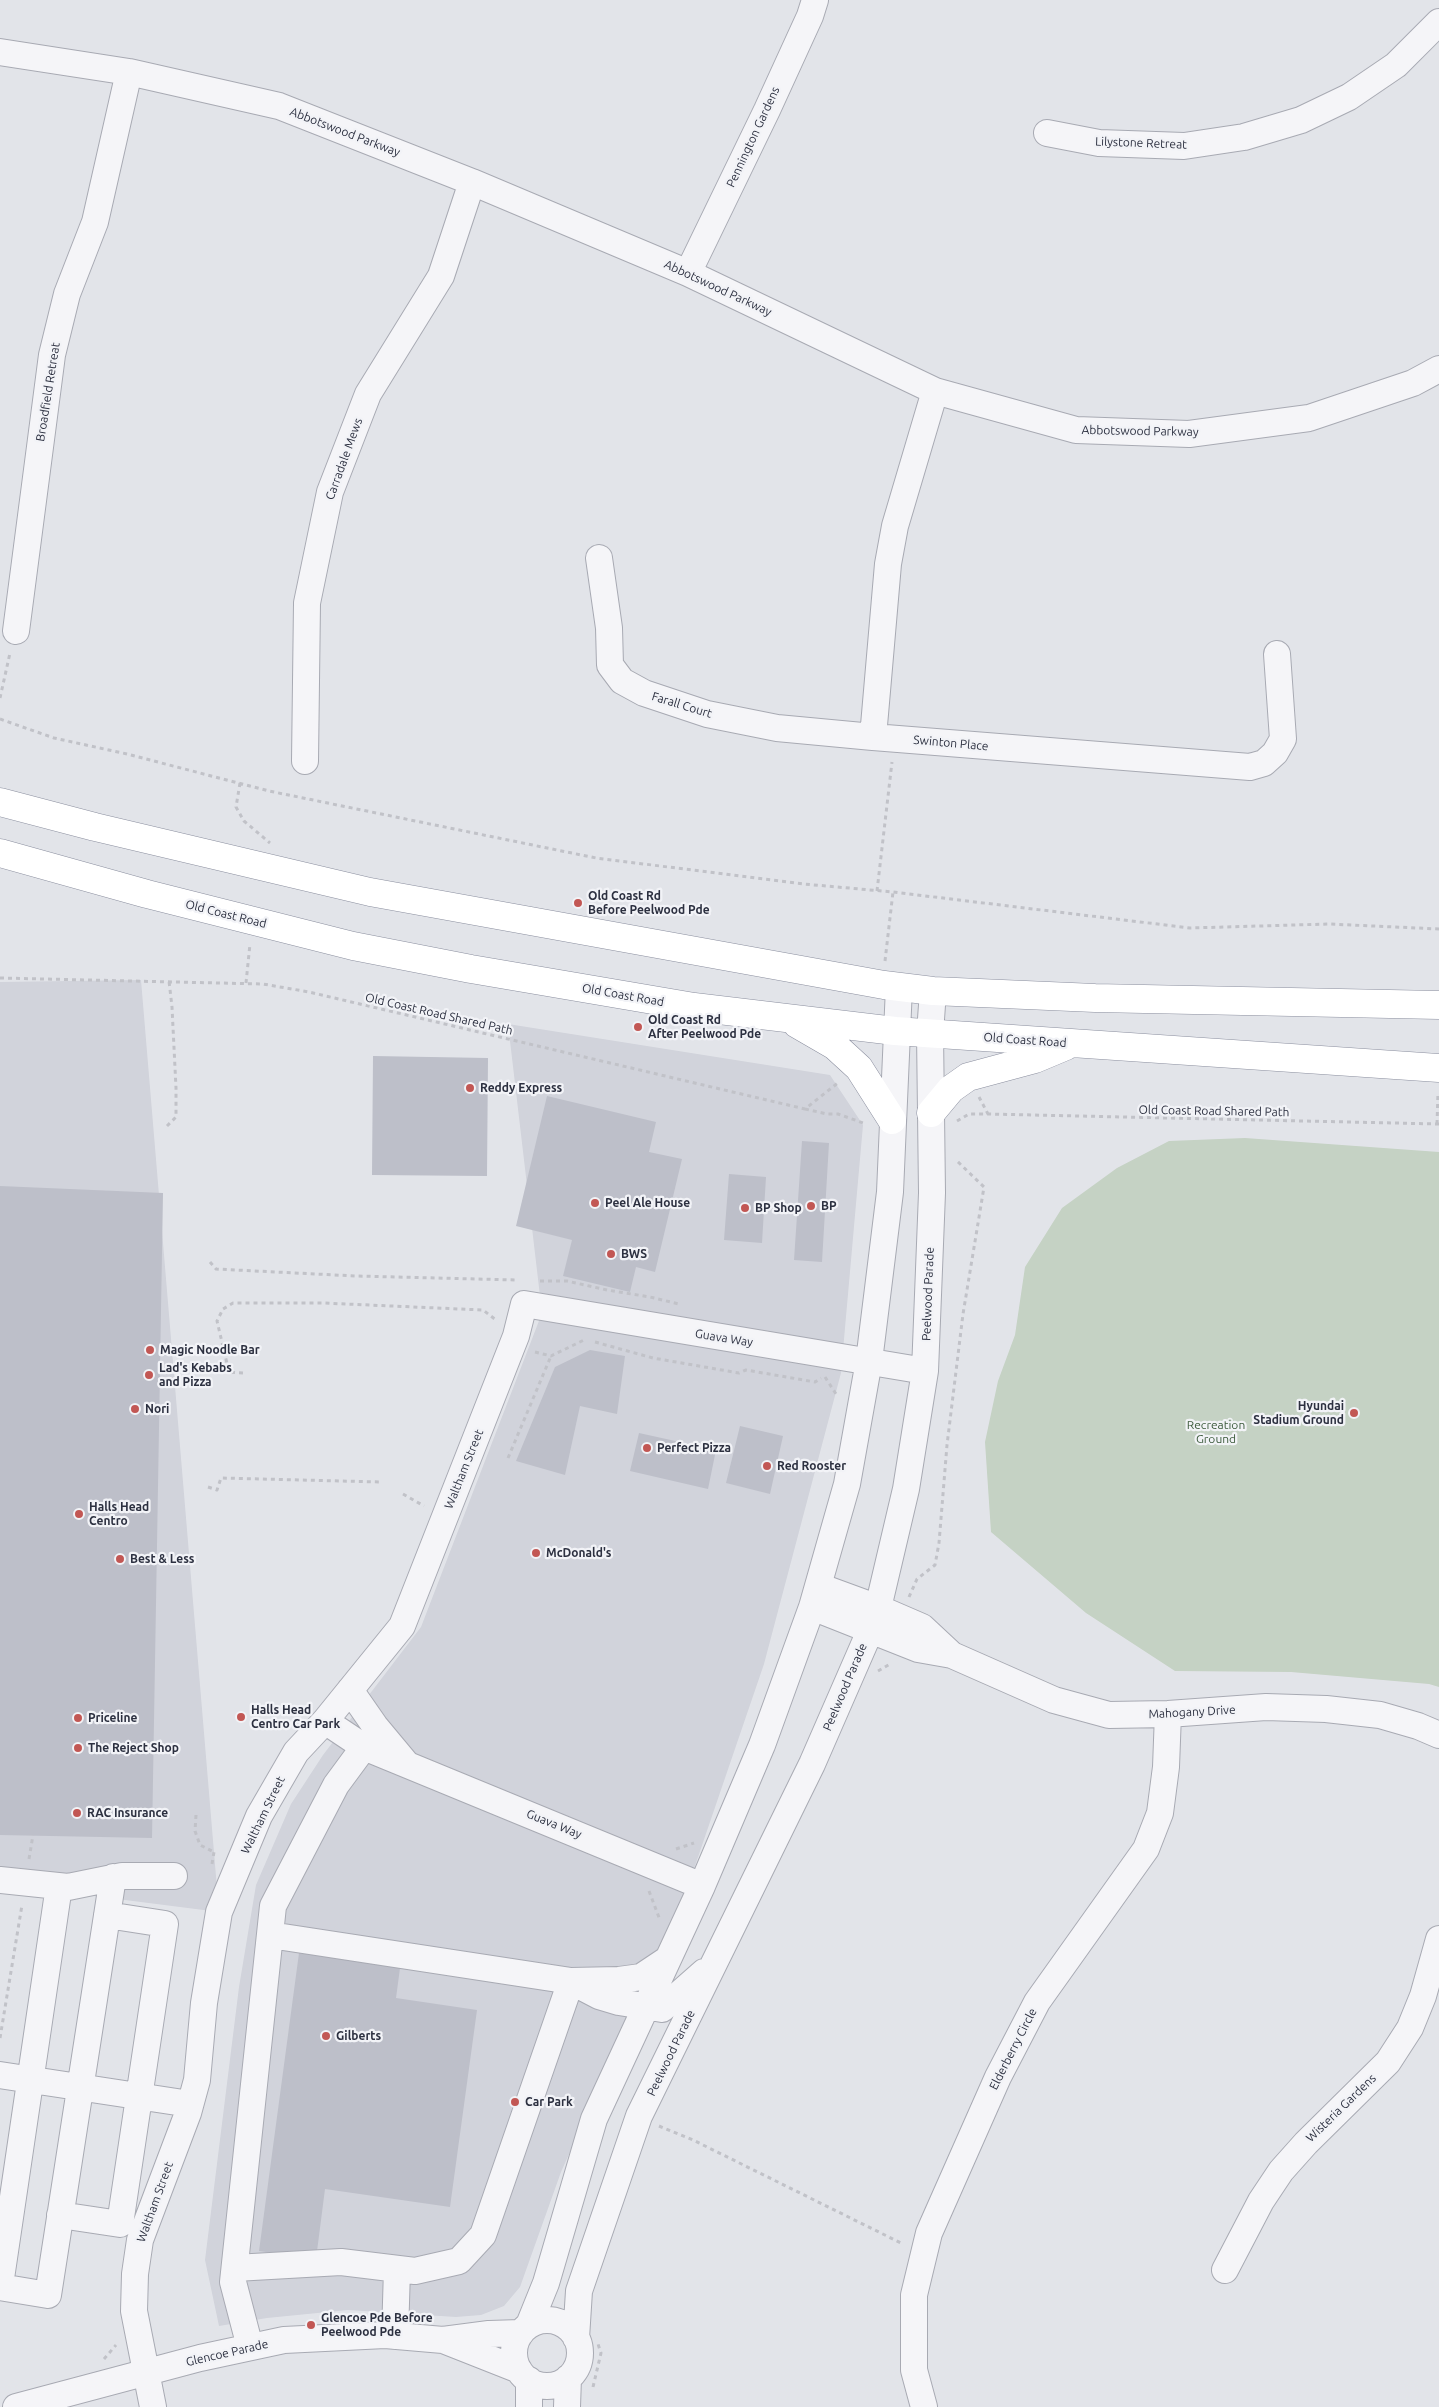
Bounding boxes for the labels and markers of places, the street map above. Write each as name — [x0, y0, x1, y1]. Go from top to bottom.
place label: Old Coast Rd Before Peelwood Pde — [588, 889, 710, 917]
marker: Old Coast Rd Before Peelwood Pde — [572, 897, 584, 909]
place label: Old Coast Rd After Peelwood Pde — [648, 1013, 761, 1041]
marker: Old Coast Rd After Peelwood Pde — [632, 1021, 644, 1033]
place label: Reddy Express — [480, 1081, 562, 1095]
marker: Reddy Express — [464, 1082, 476, 1094]
place label: Peel Ale House — [605, 1196, 690, 1210]
marker: Peel Ale House — [589, 1197, 601, 1209]
place label: BP — [821, 1199, 837, 1213]
marker: BP — [805, 1200, 817, 1212]
place label: BP Shop — [755, 1201, 802, 1215]
marker: BP Shop — [739, 1202, 751, 1214]
place label: BWS — [621, 1247, 647, 1261]
marker: BWS — [605, 1248, 617, 1260]
place label: Magic Noodle Bar — [160, 1343, 260, 1357]
marker: Magic Noodle Bar — [144, 1344, 156, 1356]
place label: Lad's Kebabs and Pizza — [159, 1361, 232, 1389]
marker: Lad's Kebabs and Pizza — [143, 1369, 155, 1381]
place label: Hyundai Stadium Ground — [1253, 1399, 1344, 1427]
place label: Nori — [145, 1402, 169, 1416]
marker: Nori — [129, 1403, 141, 1415]
marker: Hyundai Stadium Ground — [1348, 1407, 1360, 1419]
place label: Perfect Pizza — [657, 1441, 731, 1455]
marker: Perfect Pizza — [641, 1442, 653, 1454]
place label: Red Rooster — [777, 1459, 846, 1473]
marker: Red Rooster — [761, 1460, 773, 1472]
place label: Halls Head Centro — [89, 1500, 149, 1528]
marker: Halls Head Centro — [73, 1508, 85, 1520]
place label: McDonald's — [546, 1546, 612, 1560]
marker: McDonald's — [530, 1547, 542, 1559]
place label: Best & Less — [130, 1552, 195, 1566]
marker: Best & Less — [114, 1553, 126, 1565]
place label: Halls Head Centro Car Park — [251, 1703, 340, 1731]
place label: Priceline — [88, 1711, 137, 1725]
marker: Halls Head Centro Car Park — [235, 1711, 247, 1723]
marker: Priceline — [72, 1712, 84, 1724]
place label: The Reject Shop — [88, 1741, 179, 1755]
marker: The Reject Shop — [72, 1742, 84, 1754]
place label: RAC Insurance — [87, 1806, 168, 1820]
marker: RAC Insurance — [71, 1807, 83, 1819]
place label: Gilberts — [336, 2029, 381, 2043]
marker: Gilberts — [320, 2030, 332, 2042]
place label: Car Park — [525, 2095, 573, 2109]
marker: Car Park — [509, 2096, 521, 2108]
place label: Glencoe Pde Before Peelwood Pde — [321, 2311, 433, 2339]
marker: Glencoe Pde Before Peelwood Pde — [305, 2319, 317, 2331]

